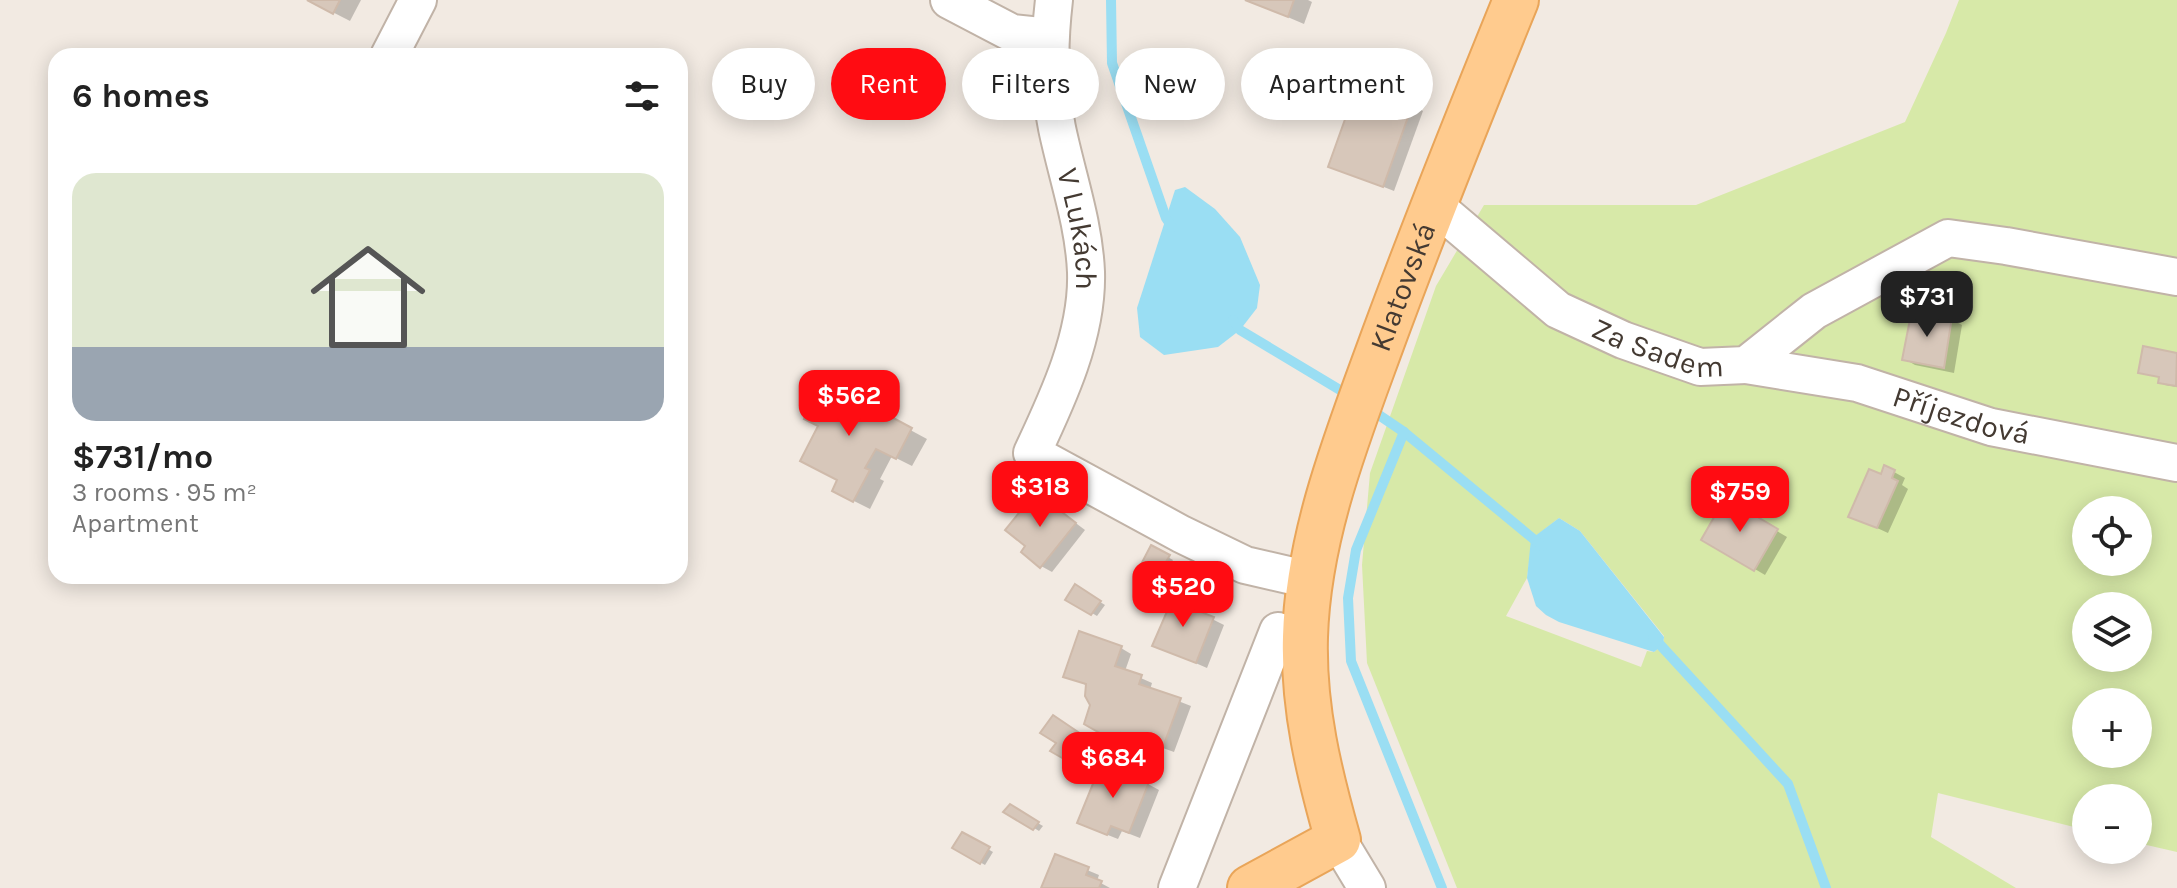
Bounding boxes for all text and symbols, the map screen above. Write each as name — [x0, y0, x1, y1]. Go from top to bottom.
chip: Buy — [712, 48, 815, 120]
chip: Rent — [831, 48, 946, 120]
chip: Filters — [962, 48, 1099, 120]
chip: New — [1115, 48, 1225, 120]
chip: Apartment — [1241, 48, 1433, 120]
icon: filters — [620, 74, 664, 118]
text: 6 homes — [72, 76, 210, 116]
street label: V Lukách — [1049, 164, 1104, 290]
street label: Klatovská — [1362, 217, 1443, 356]
icon: home — [296, 225, 440, 369]
pin: $731 — [1880, 271, 1974, 339]
text: $731 — [1899, 281, 1955, 312]
street label: Za Sadem — [1586, 310, 1724, 385]
pin: $562 — [802, 370, 896, 438]
street label: Příjezdová — [1888, 378, 2033, 452]
text: $562 — [817, 380, 881, 411]
text: $731/mo — [72, 437, 213, 477]
pin: $318 — [993, 461, 1087, 529]
pin: $759 — [1693, 466, 1787, 534]
text: $318 — [1010, 471, 1070, 502]
text: $759 — [1709, 476, 1771, 507]
text: 3 rooms · 95 m² — [72, 477, 257, 508]
map controls — [2072, 496, 2152, 864]
button: locate — [2072, 496, 2152, 576]
text: Apartment — [72, 508, 199, 539]
pin: $520 — [1136, 561, 1230, 629]
text: $520 — [1150, 571, 1216, 602]
button: layers — [2072, 592, 2152, 672]
button: + — [2072, 688, 2152, 768]
pin: $684 — [1066, 732, 1160, 800]
text: $684 — [1080, 742, 1146, 773]
button: − — [2072, 784, 2152, 864]

